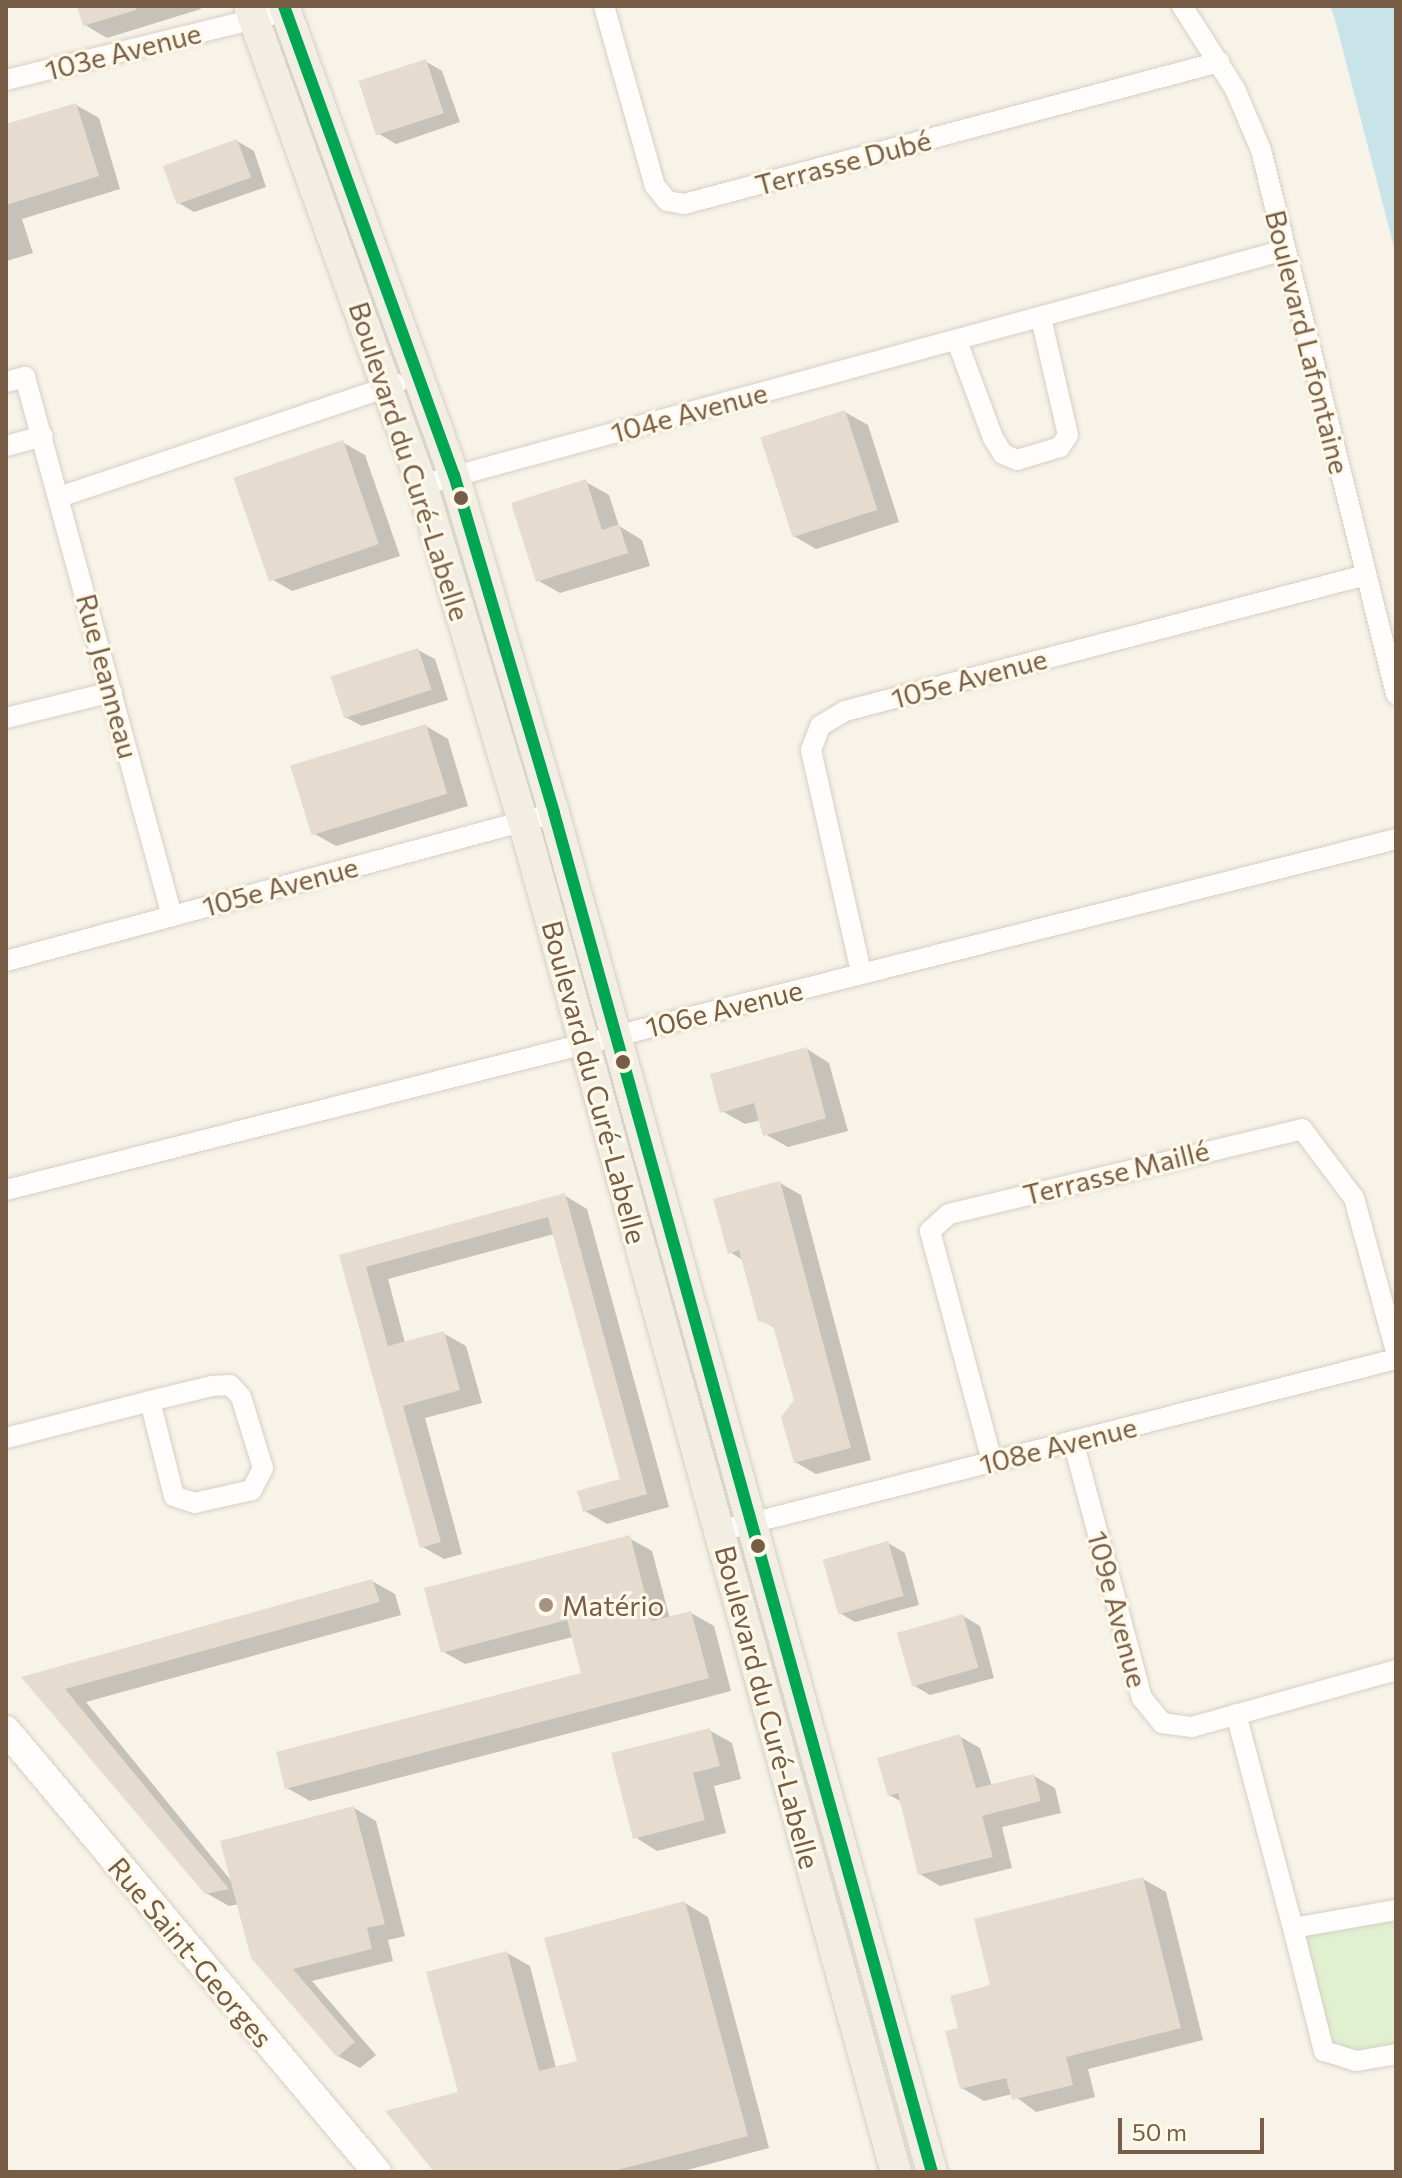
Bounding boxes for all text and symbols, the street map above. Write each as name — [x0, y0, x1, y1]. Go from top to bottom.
street label: 103e Avenue — [42, 15, 204, 87]
street label: Terrasse Dubé — [751, 122, 935, 202]
street label: Boulevard Lafontaine — [1259, 207, 1357, 477]
street label: Boulevard du Curé-Labelle — [343, 297, 477, 625]
street label: 104e Avenue — [607, 375, 771, 449]
unlabelled marker — [453, 490, 469, 506]
street label: Rue Jeanneau — [70, 590, 146, 762]
street label: 105e Avenue — [887, 641, 1051, 715]
street label: 105e Avenue — [198, 849, 362, 923]
street label: Boulevard du Curé-Labelle — [536, 917, 654, 1247]
street label: 106e Avenue — [642, 972, 806, 1044]
unlabelled marker — [615, 1054, 631, 1070]
street label: Terrasse Maillé — [1020, 1133, 1212, 1211]
street label: 108e Avenue — [976, 1409, 1140, 1481]
street label: 109e Avenue — [1081, 1527, 1155, 1691]
unlabelled marker — [750, 1538, 766, 1554]
street label: Boulevard du Curé-Labelle — [709, 1542, 827, 1872]
place label: Matério — [562, 1588, 664, 1622]
marker: Matério — [537, 1596, 555, 1614]
street label: Rue Saint-Georges — [102, 1850, 280, 2054]
scale bar — [1122, 2102, 1268, 2152]
text: 50 m — [1132, 2117, 1187, 2146]

